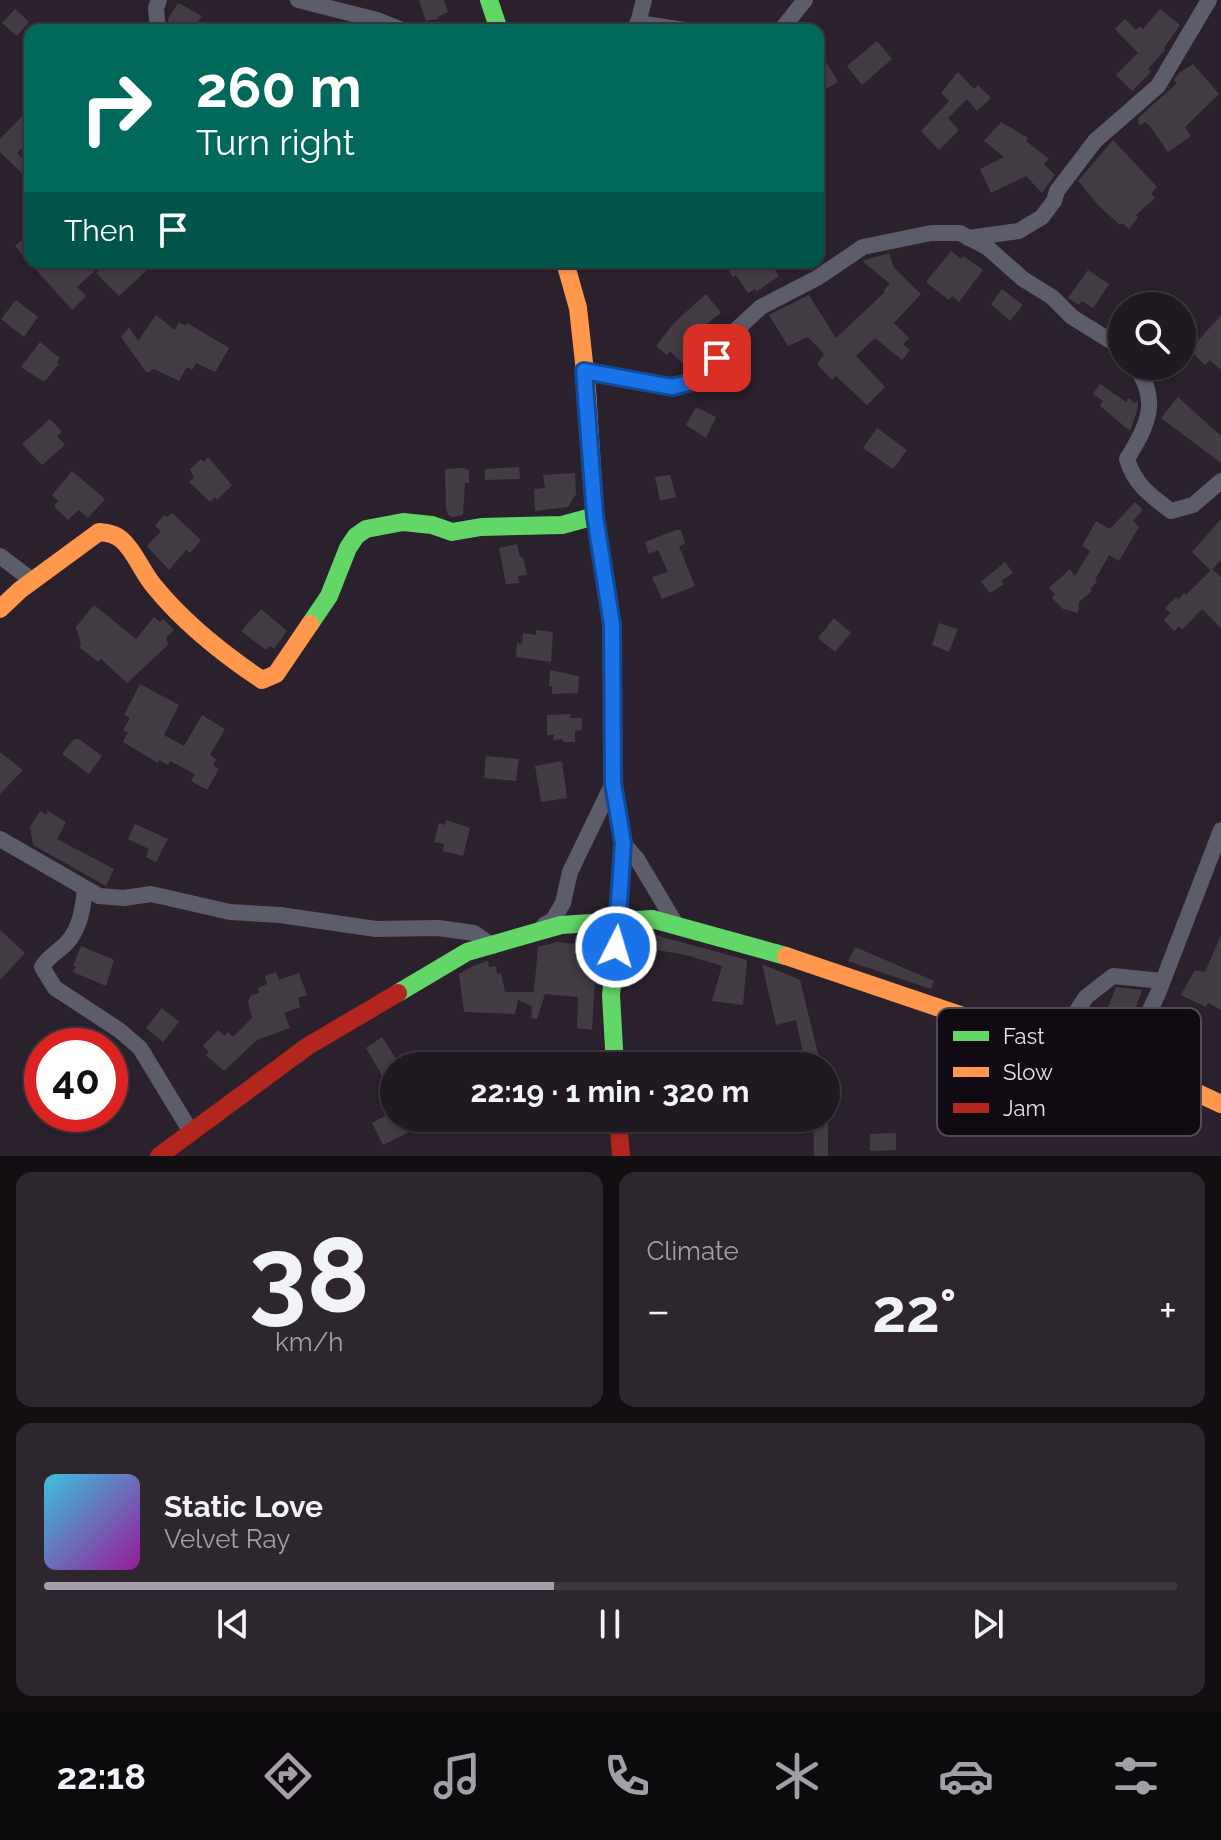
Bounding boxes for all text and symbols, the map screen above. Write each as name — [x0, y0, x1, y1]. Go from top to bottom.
text: 260 m — [196, 54, 362, 120]
icon: right — [64, 56, 168, 160]
text: Turn right — [196, 121, 355, 163]
icon: arrive — [151, 208, 195, 252]
text: Then — [64, 213, 135, 248]
map controls — [1108, 292, 1196, 380]
button: search — [1108, 292, 1196, 380]
pin — [683, 324, 751, 392]
icon: arrive — [695, 336, 739, 380]
position arrow — [574, 905, 658, 989]
legend — [937, 1008, 1201, 1136]
text: Fast — [1003, 1023, 1045, 1049]
speed limit sign: 40 — [24, 1028, 128, 1132]
text: Slow — [1003, 1059, 1053, 1085]
text: 22:19 · 1 min · 320 m — [471, 1074, 749, 1109]
text: Jam — [1003, 1095, 1046, 1121]
text: 38 — [249, 1214, 370, 1336]
text: Climate — [647, 1236, 739, 1266]
text: 22° — [872, 1276, 957, 1346]
text: − — [647, 1285, 670, 1336]
text: + — [1159, 1285, 1177, 1336]
text: km/h — [275, 1327, 344, 1357]
text: Static Love — [164, 1489, 323, 1524]
text: Velvet Ray — [164, 1524, 290, 1554]
icon: previous — [211, 1602, 255, 1646]
icon: pause — [588, 1602, 632, 1646]
icon: next — [966, 1602, 1010, 1646]
icon: directions — [260, 1748, 316, 1804]
icon: music — [429, 1748, 485, 1804]
icon: phone — [599, 1748, 655, 1804]
icon: climate — [769, 1748, 825, 1804]
icon: car — [938, 1748, 994, 1804]
icon: filters — [1108, 1748, 1164, 1804]
text: 22:18 — [57, 1755, 146, 1797]

